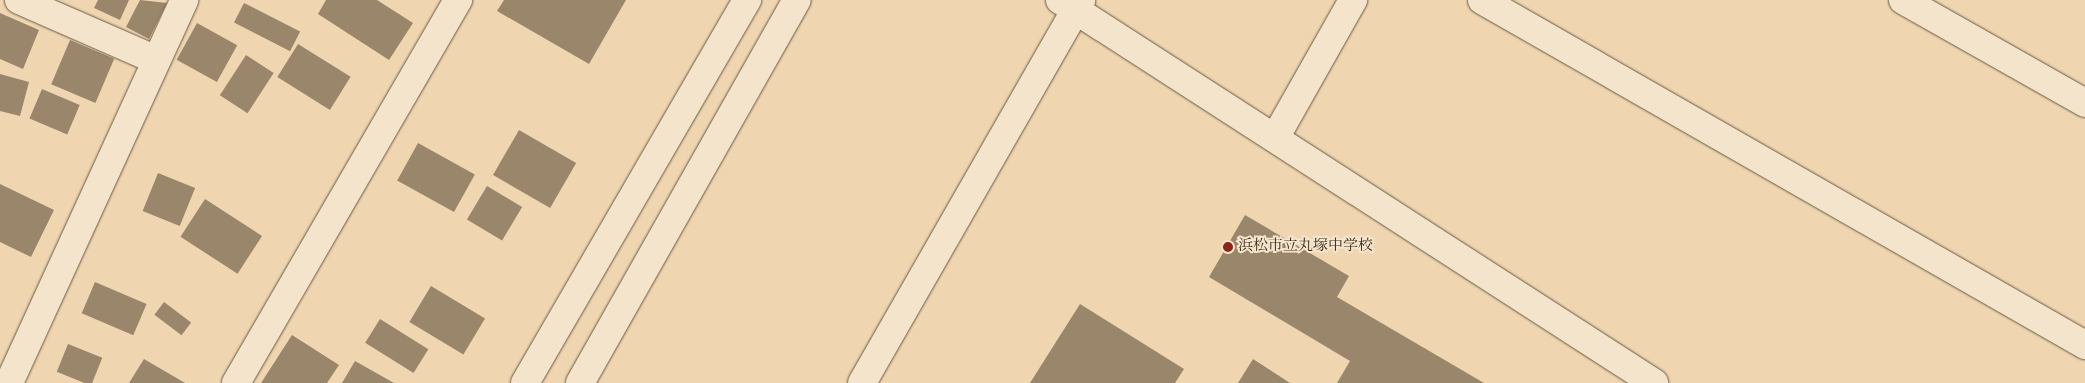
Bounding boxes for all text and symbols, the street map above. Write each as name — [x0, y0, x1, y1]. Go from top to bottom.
place label: 浜松市立丸塚中学校 — [1238, 238, 1373, 256]
marker: 浜松市立丸塚中学校 — [1222, 241, 1234, 253]

